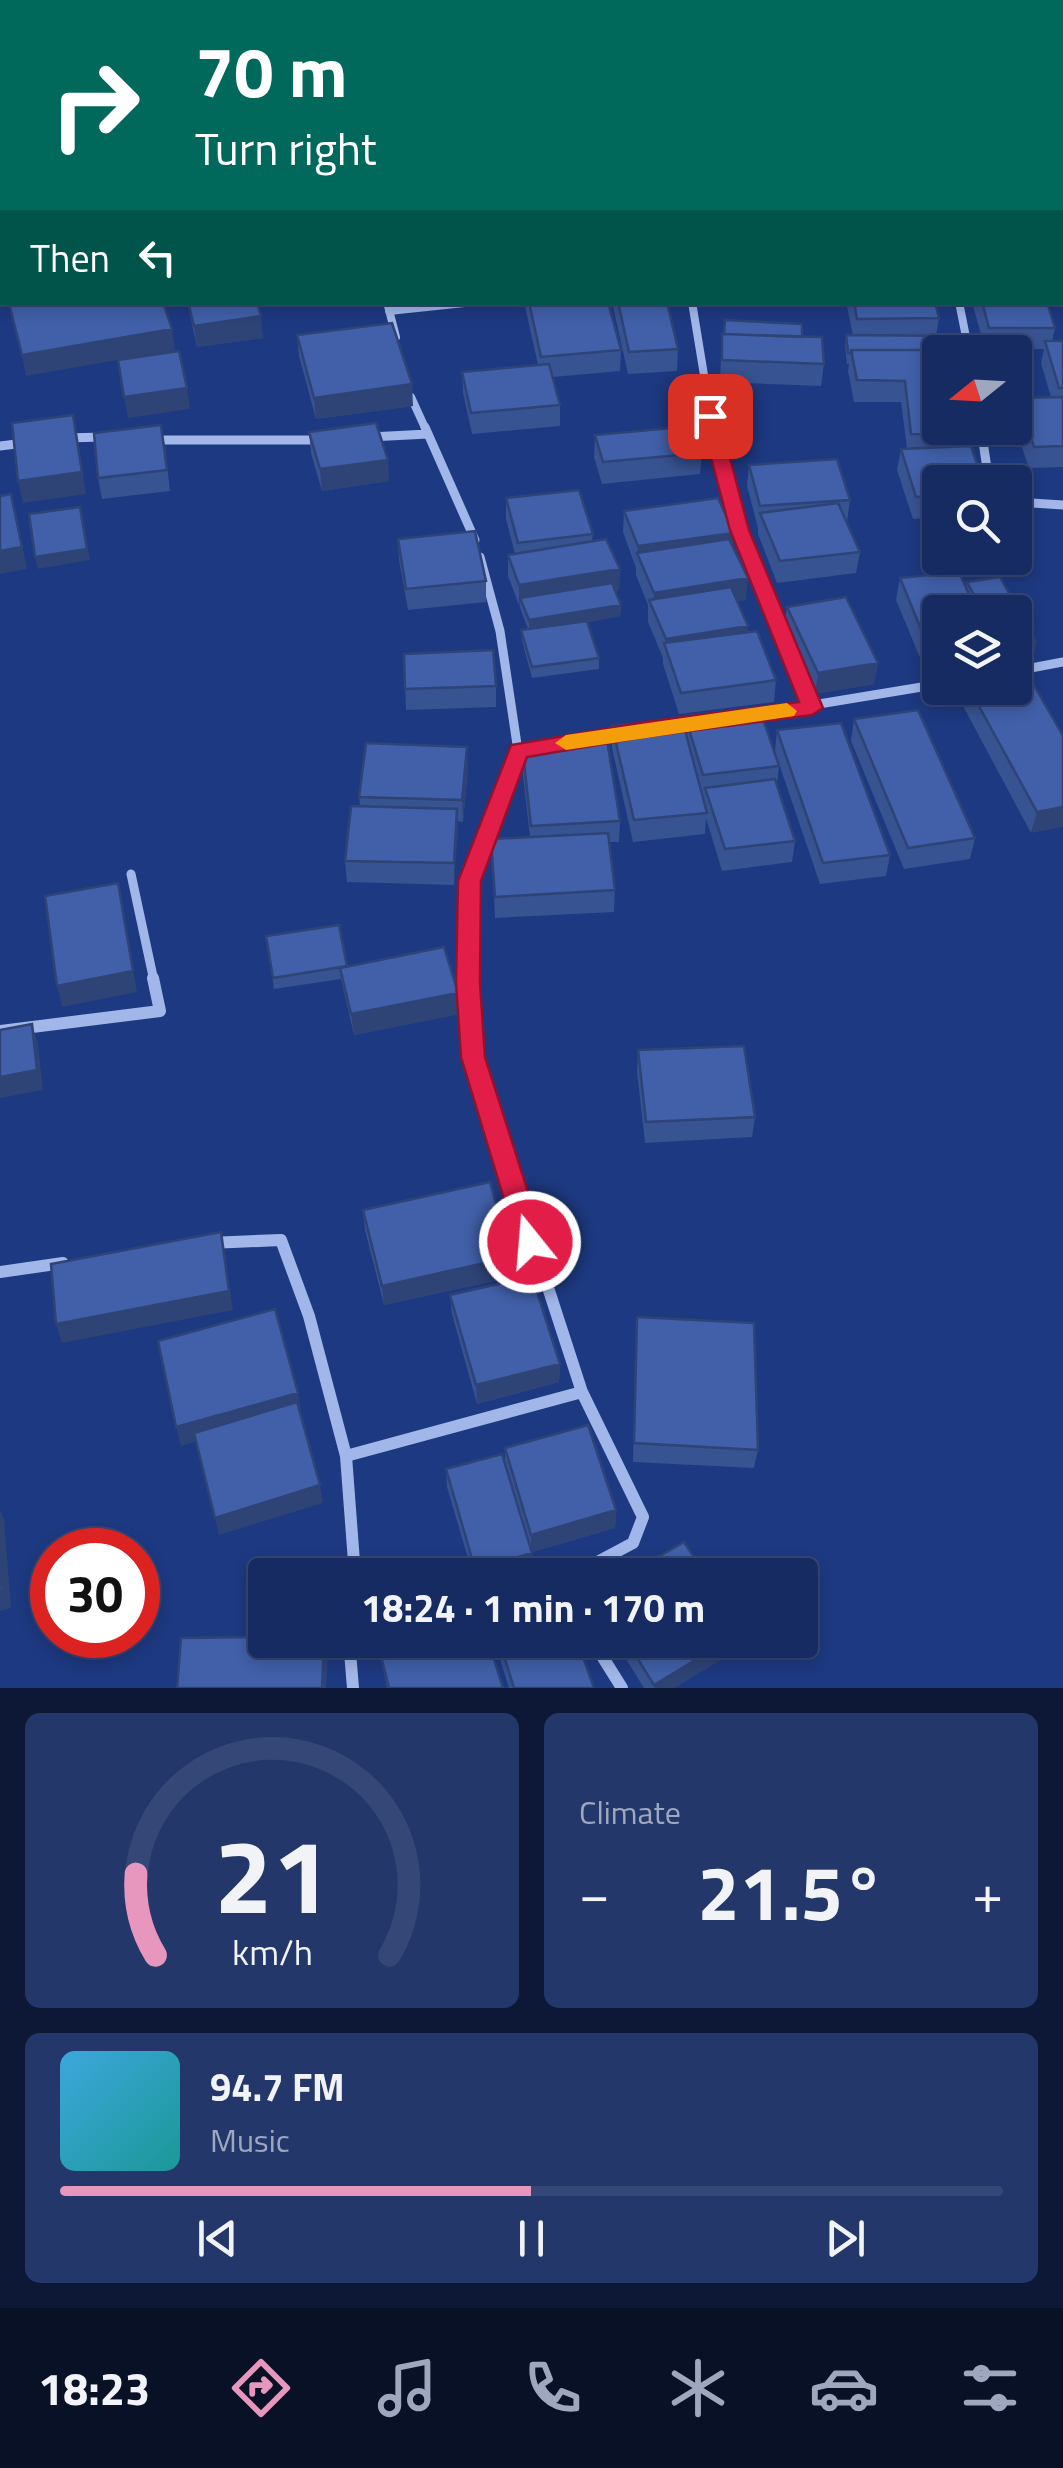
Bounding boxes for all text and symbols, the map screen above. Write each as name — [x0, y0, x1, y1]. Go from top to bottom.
text: 70 m — [195, 18, 348, 124]
icon: right — [30, 40, 160, 170]
text: Turn right — [195, 114, 377, 182]
text: Then — [30, 229, 110, 287]
icon: left — [130, 230, 185, 285]
north arrow — [922, 335, 1032, 445]
map controls — [922, 335, 1032, 705]
pin — [668, 374, 753, 459]
icon: arrive — [683, 389, 738, 444]
button: search — [922, 465, 1032, 575]
button: layers — [922, 595, 1032, 705]
position arrow — [478, 1190, 582, 1294]
speed limit sign: 30 — [30, 1528, 160, 1658]
text: 18:24 · 1 min · 170 m — [361, 1579, 705, 1637]
text: Climate — [579, 1788, 681, 1836]
text: 21 — [214, 1795, 330, 1953]
text: 21.5° — [697, 1835, 885, 1949]
text: − — [579, 1851, 610, 1934]
text: + — [972, 1851, 1003, 1934]
text: km/h — [232, 1924, 312, 1979]
text: 94.7 FM — [210, 2058, 345, 2116]
text: Music — [210, 2116, 290, 2164]
icon: previous — [190, 2211, 245, 2266]
icon: pause — [504, 2211, 559, 2266]
icon: next — [818, 2211, 873, 2266]
icon: directions — [226, 2353, 296, 2423]
icon: music — [372, 2353, 442, 2423]
icon: phone — [518, 2353, 588, 2423]
icon: climate — [663, 2353, 733, 2423]
icon: car — [809, 2353, 879, 2423]
icon: filters — [955, 2353, 1025, 2423]
text: 18:23 — [38, 2354, 150, 2422]

